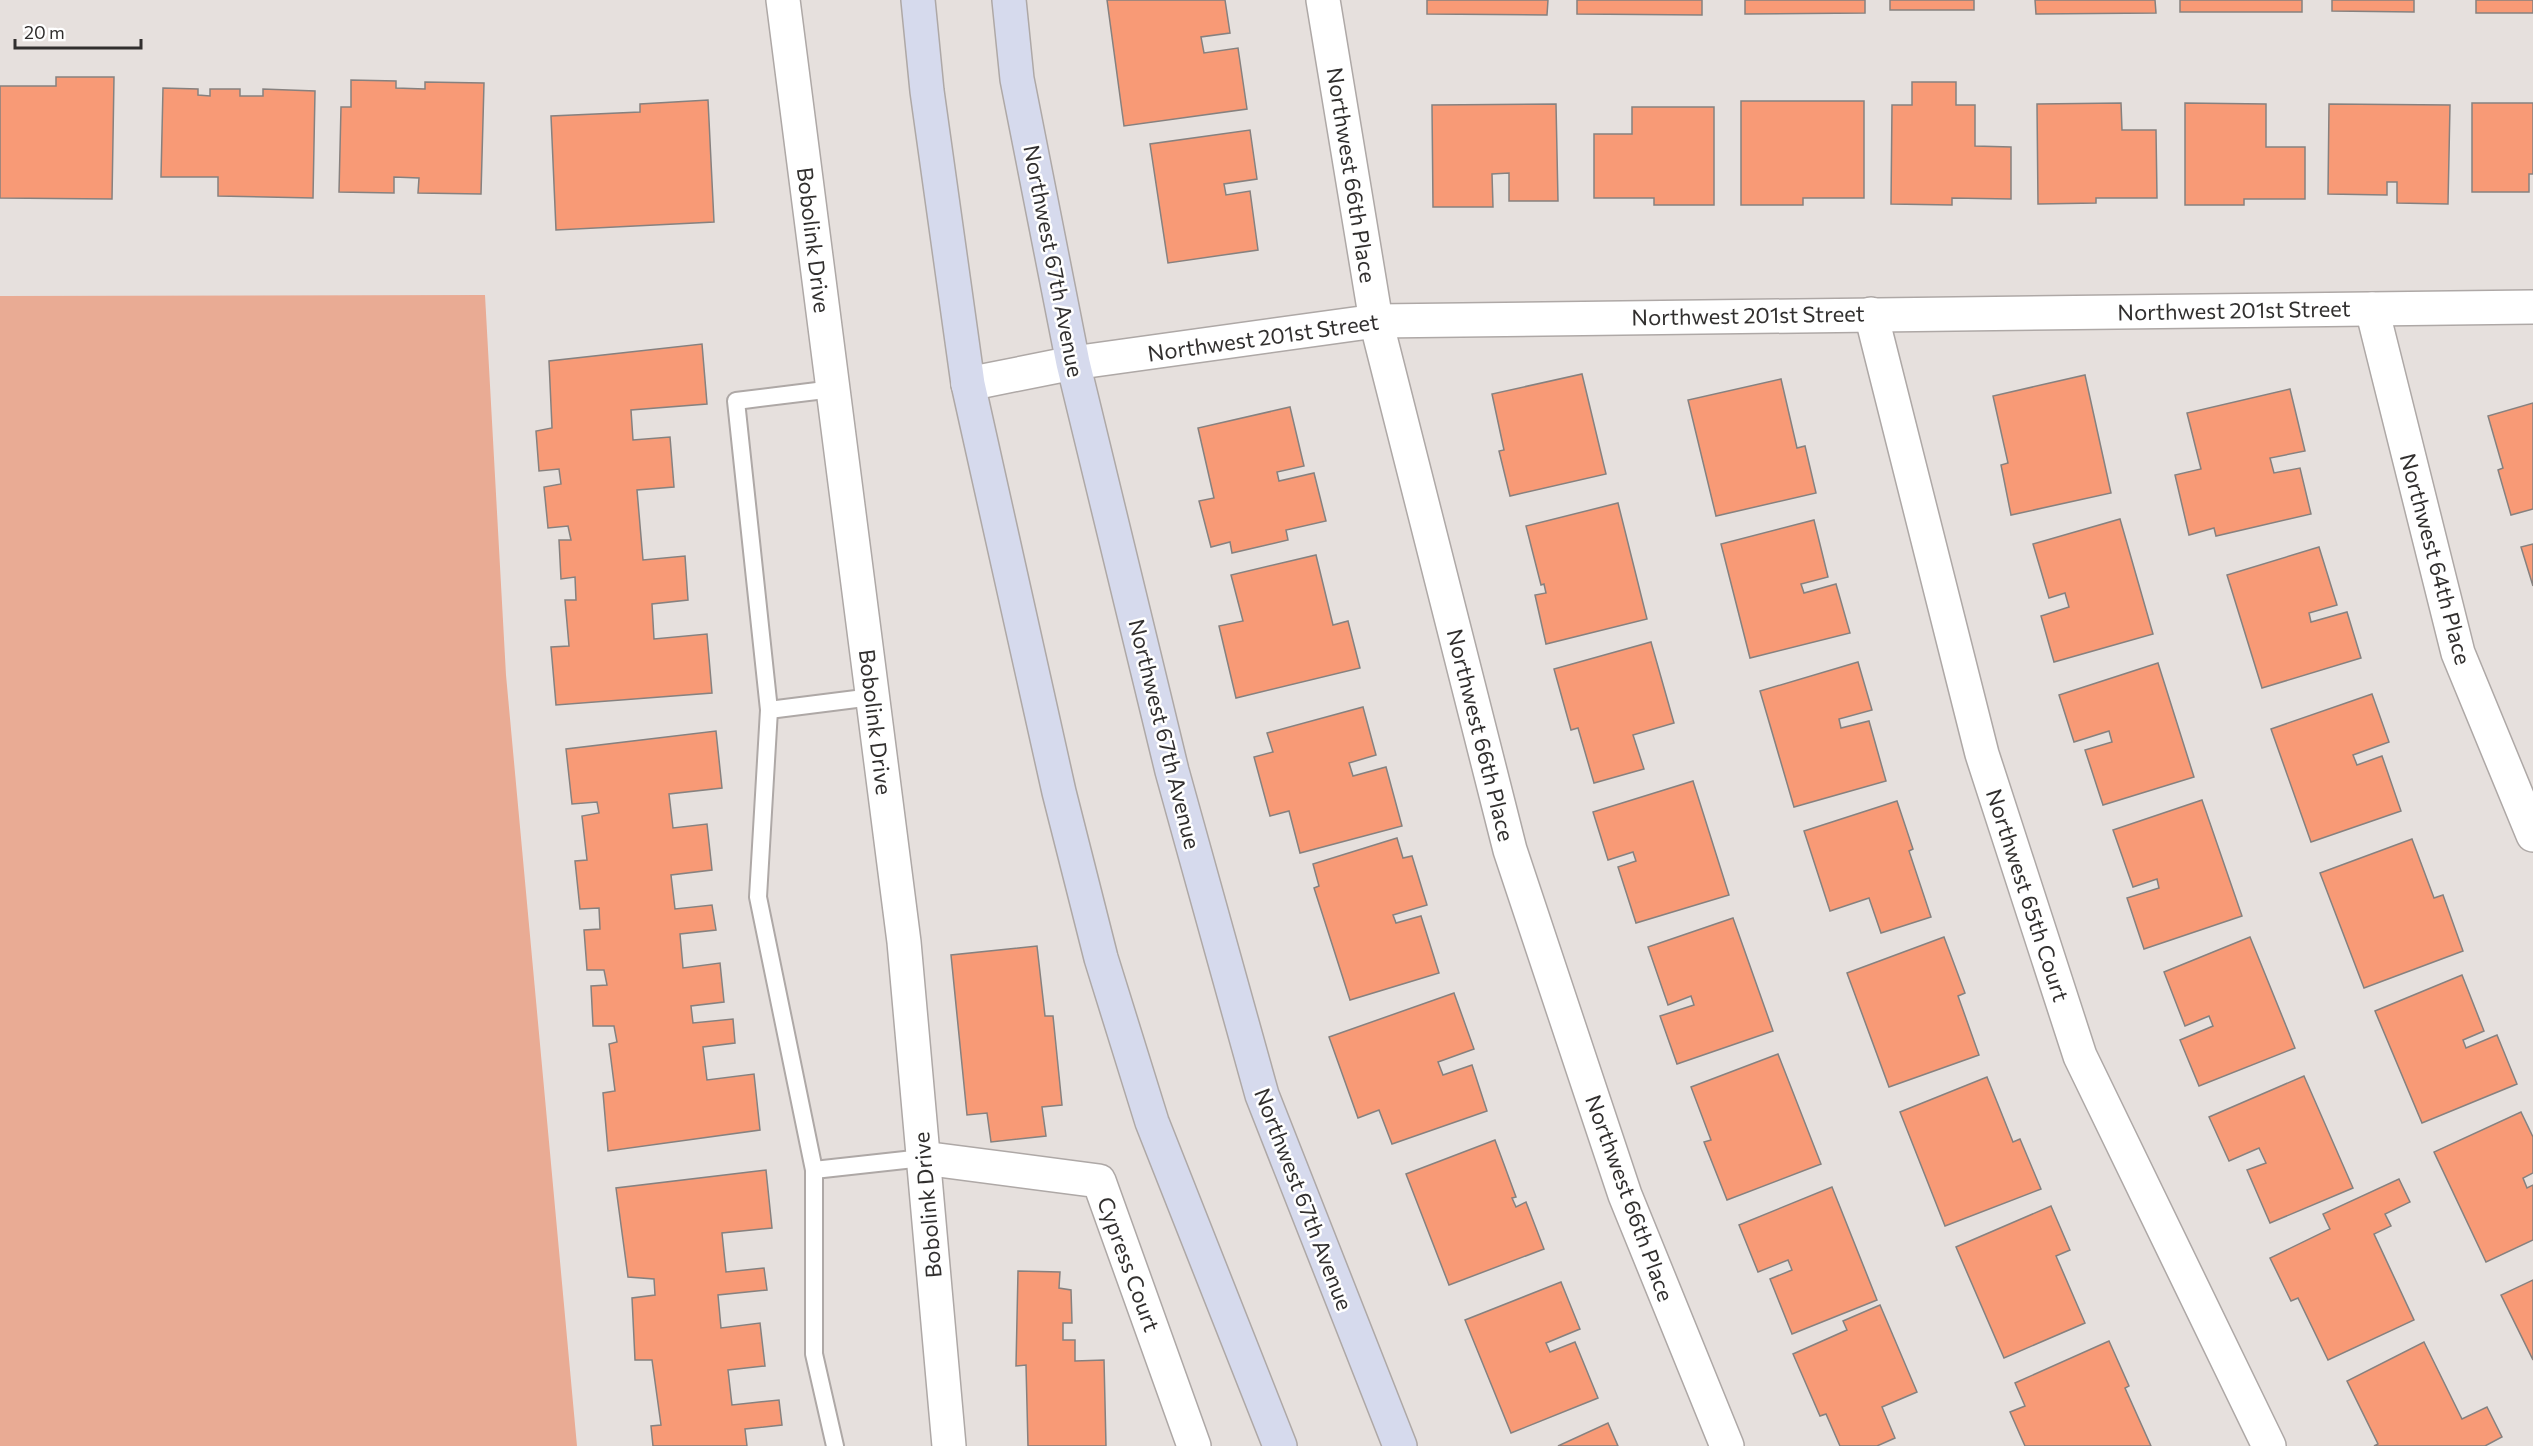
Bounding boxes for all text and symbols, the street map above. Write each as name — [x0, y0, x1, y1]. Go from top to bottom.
scale bar — [15, 12, 141, 50]
text: 20 m — [24, 21, 65, 43]
street label: Northwest 66th Place — [1322, 65, 1382, 285]
street label: Northwest 67th Avenue — [1018, 143, 1090, 379]
street label: Bobolink Drive — [792, 166, 836, 314]
street label: Northwest 201st Street — [2117, 294, 2351, 326]
street label: Northwest 201st Street — [1631, 299, 1865, 331]
street label: Northwest 201st Street — [1146, 307, 1380, 367]
street label: Northwest 64th Place — [2395, 450, 2477, 668]
street label: Northwest 67th Avenue — [1123, 616, 1207, 852]
street label: Northwest 66th Place — [1442, 626, 1520, 844]
street label: Bobolink Drive — [854, 648, 898, 796]
street label: Northwest 65th Court — [1981, 785, 2075, 1005]
street label: Northwest 67th Avenue — [1249, 1084, 1359, 1314]
street label: Northwest 66th Place — [1580, 1091, 1680, 1305]
street label: Bobolink Drive — [907, 1131, 947, 1279]
street label: Cypress Court — [1092, 1193, 1166, 1335]

